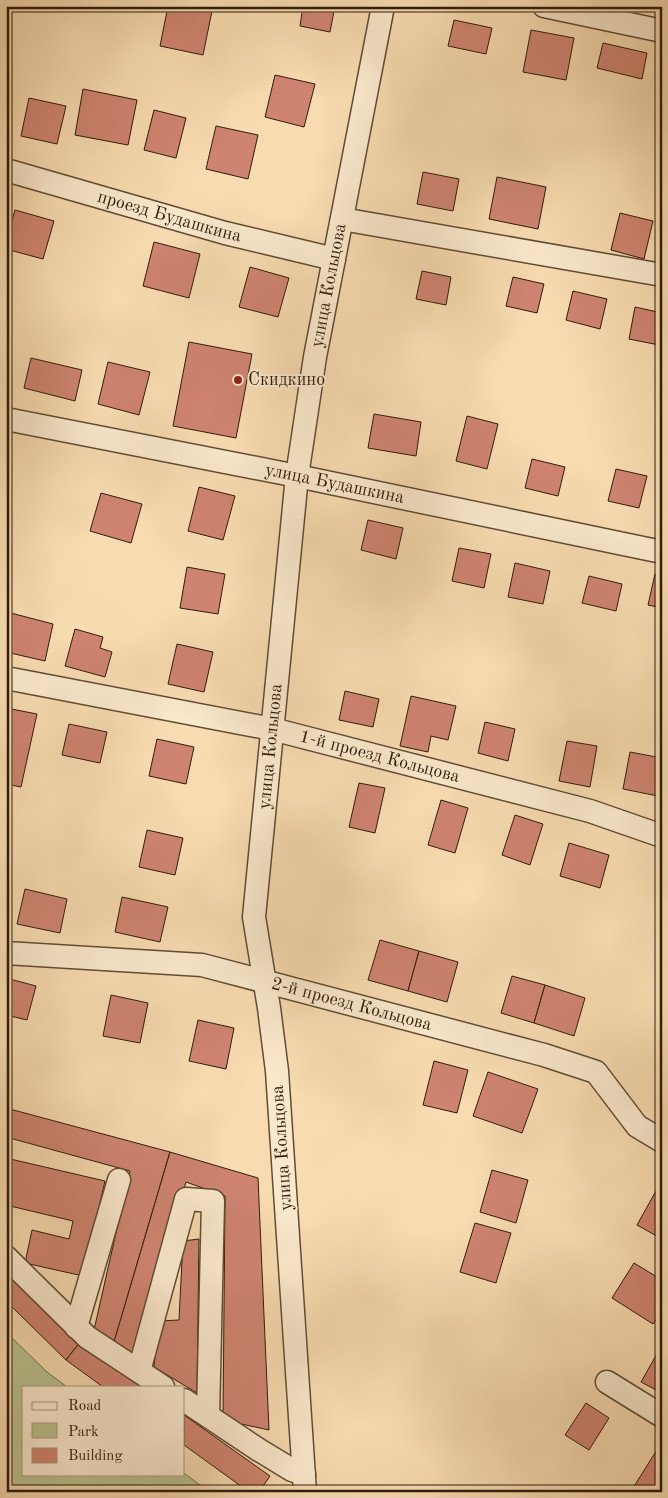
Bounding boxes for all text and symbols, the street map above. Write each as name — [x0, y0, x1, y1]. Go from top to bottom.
street label: проезд Будашкина — [95, 188, 243, 246]
street label: улица Кольцова — [308, 222, 350, 349]
place label: Скидкино — [248, 371, 325, 389]
marker: Скидкино — [232, 374, 244, 386]
street label: улица Будашкина — [264, 461, 406, 507]
street label: улица Кольцова — [256, 683, 286, 810]
street label: 1-й проезд Кольцова — [298, 727, 462, 786]
street label: 2-й проезд Кольцова — [270, 975, 434, 1034]
street label: улица Кольцова — [269, 1084, 295, 1211]
legend — [22, 1386, 185, 1476]
text: Road — [68, 1399, 102, 1414]
text: Park — [68, 1425, 99, 1440]
text: Building — [68, 1449, 123, 1464]

